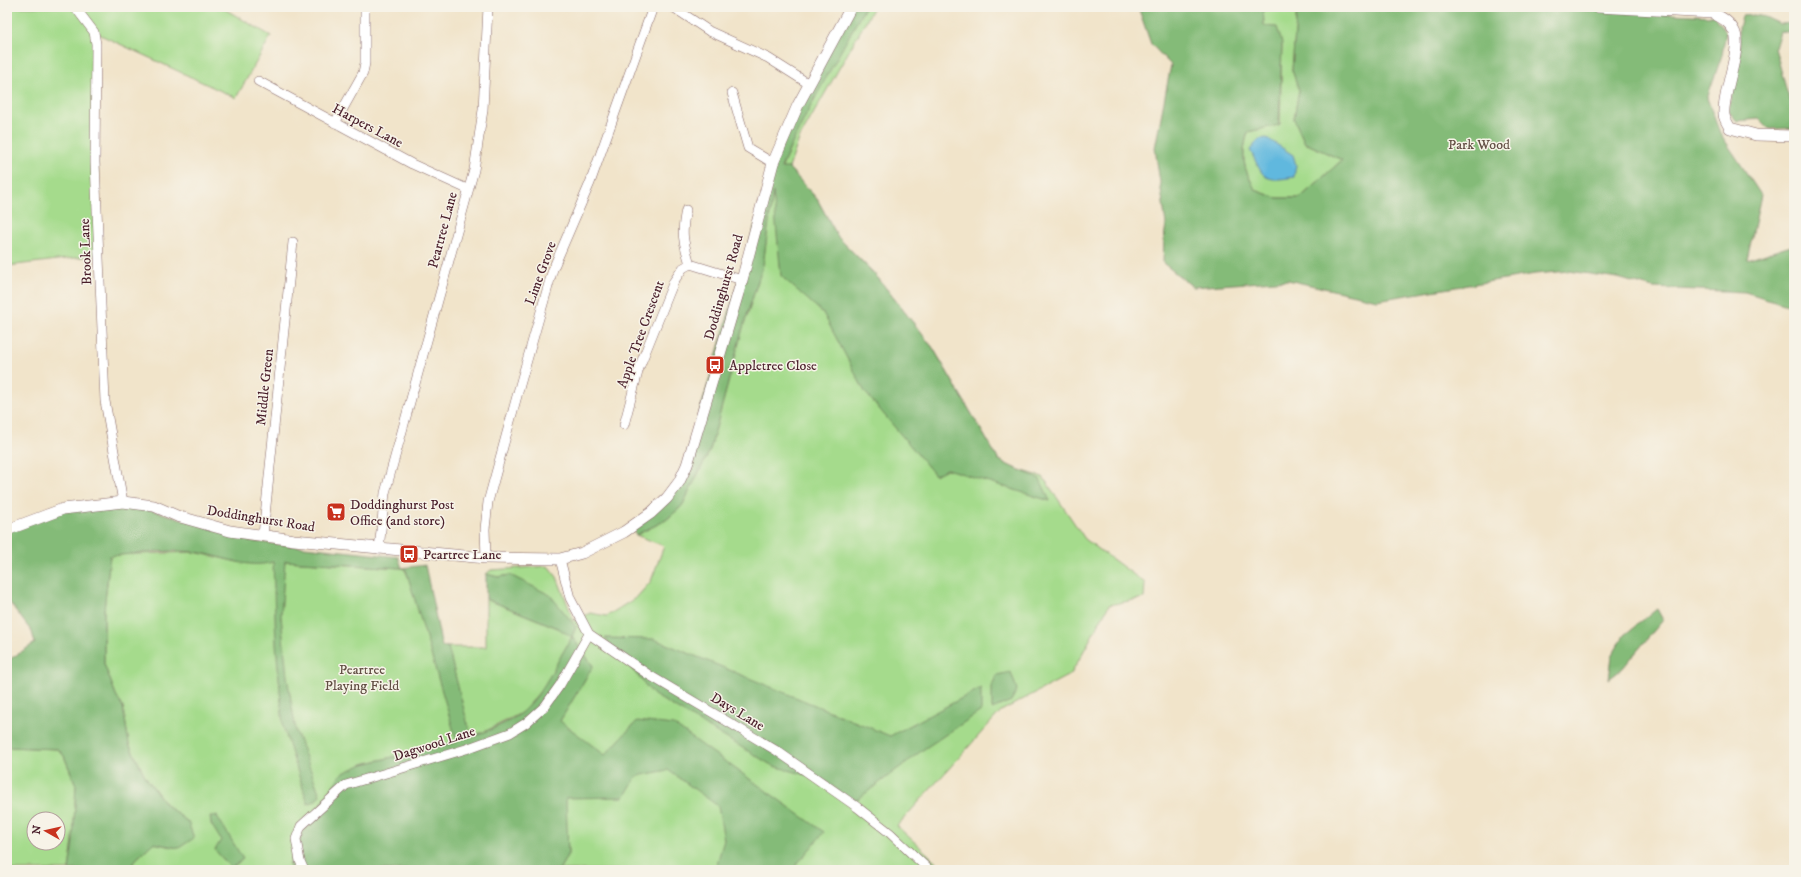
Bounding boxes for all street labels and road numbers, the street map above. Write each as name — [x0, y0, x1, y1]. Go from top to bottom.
street label: Harpers Lane — [329, 100, 406, 152]
street label: Peartree Lane — [424, 190, 462, 270]
street label: Brook Lane — [76, 218, 96, 286]
street label: Doddinghurst Road — [700, 232, 748, 342]
street label: Lime Grove — [521, 239, 561, 308]
street label: Apple Tree Crescent — [613, 278, 669, 391]
street label: Middle Green — [252, 347, 278, 426]
street label: Doddinghurst Road — [205, 502, 316, 536]
street label: Days Lane — [707, 689, 768, 735]
street label: Dagwood Lane — [391, 722, 478, 766]

